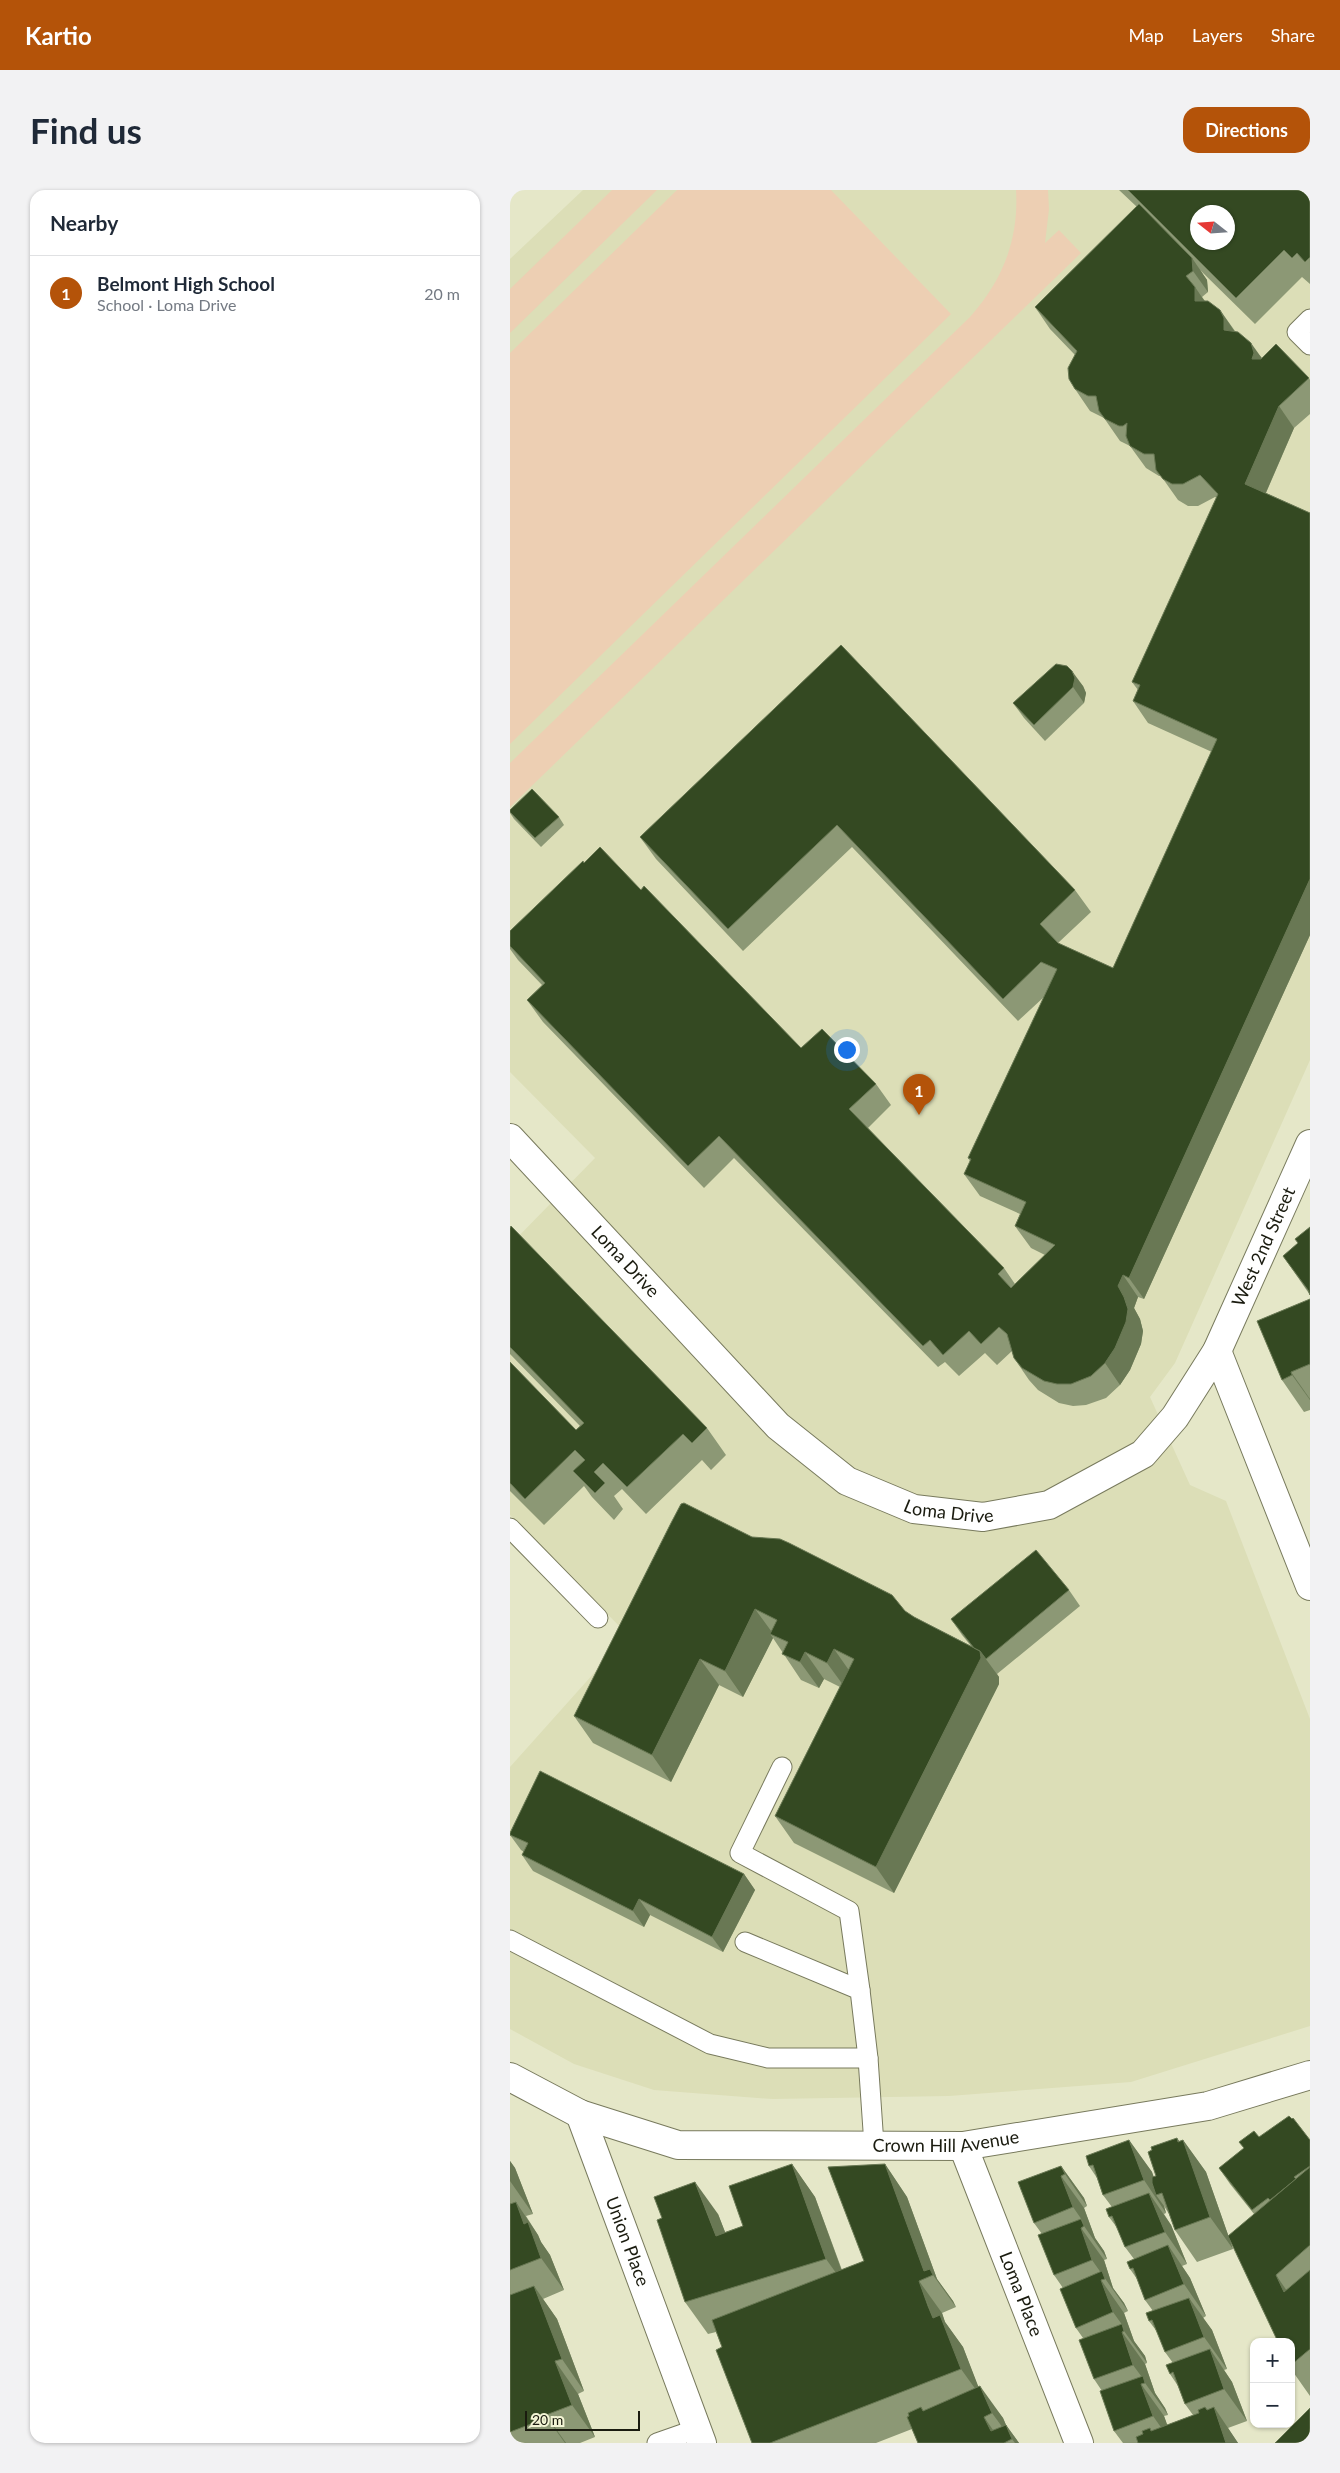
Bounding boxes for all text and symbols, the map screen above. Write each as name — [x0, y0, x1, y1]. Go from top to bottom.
text: Kartio — [25, 21, 92, 50]
text: Map — [1128, 24, 1164, 46]
text: Layers — [1192, 24, 1243, 46]
text: Share — [1271, 24, 1315, 46]
button: Directions — [1183, 107, 1310, 153]
text: Find us — [30, 109, 142, 151]
north arrow — [1190, 205, 1235, 250]
text: Nearby — [50, 210, 118, 235]
text: Belmont High School — [97, 272, 275, 295]
text: 1 — [61, 284, 71, 303]
text: 20 m — [424, 284, 460, 303]
text: School · Loma Drive — [97, 295, 237, 314]
your location — [834, 1037, 860, 1063]
pin: 1 — [903, 1074, 935, 1115]
street label: West 2nd Street — [1226, 1183, 1299, 1310]
street label: Loma Drive — [587, 1221, 665, 1302]
street label: Loma Drive — [901, 1494, 995, 1527]
street label: Crown Hill Avenue — [872, 2125, 1020, 2156]
street label: Union Place — [602, 2193, 655, 2289]
street label: Loma Place — [995, 2248, 1048, 2339]
map controls — [1250, 2338, 1295, 2428]
button: + — [1250, 2338, 1295, 2383]
button: − — [1250, 2383, 1295, 2428]
scale bar — [525, 2408, 640, 2431]
text: 20 m — [532, 2411, 563, 2428]

